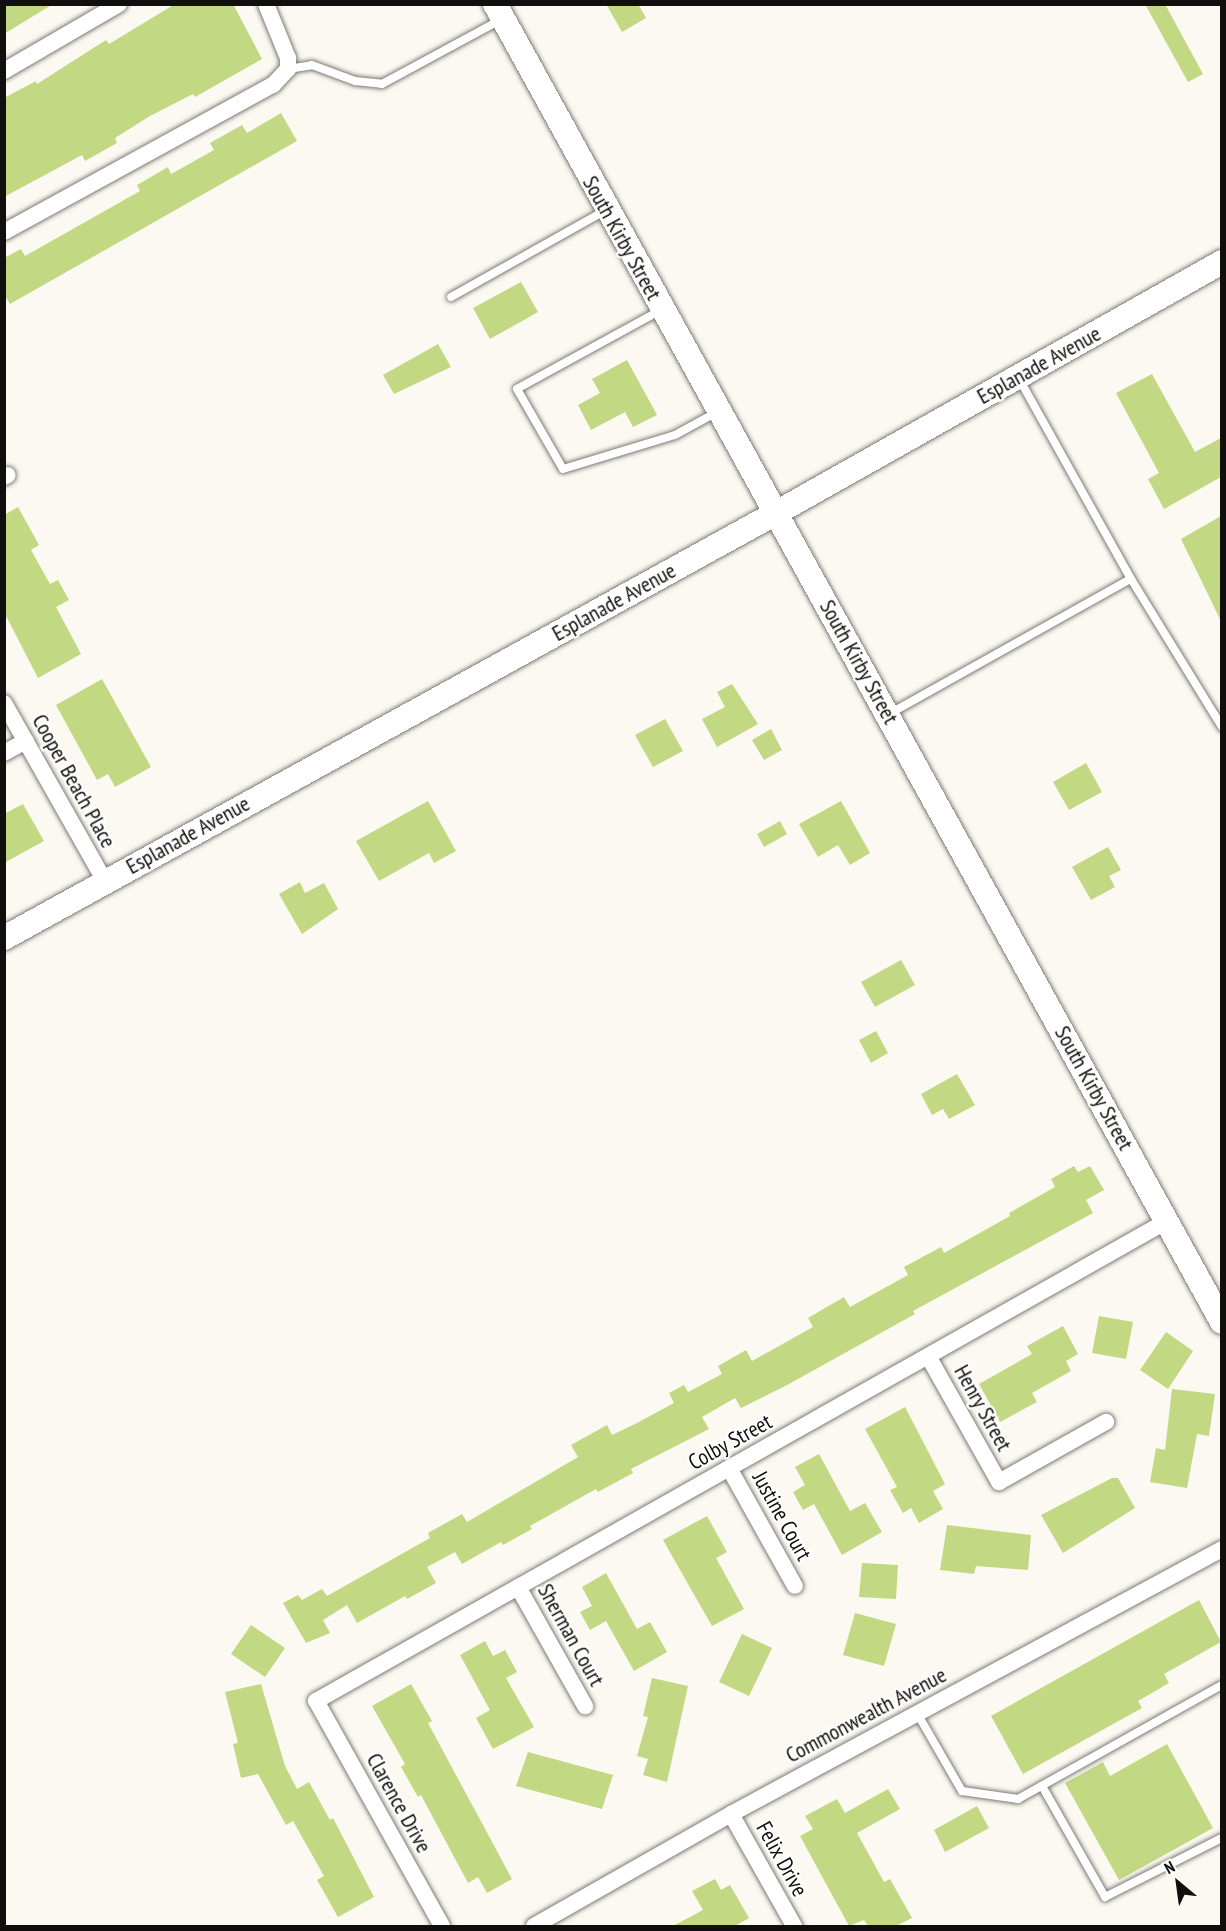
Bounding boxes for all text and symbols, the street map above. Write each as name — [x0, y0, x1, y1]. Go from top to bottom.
street label: South Kirby Street — [577, 171, 667, 305]
street label: Esplanade Avenue — [972, 320, 1106, 410]
street label: Esplanade Avenue — [547, 557, 681, 647]
street label: South Kirby Street — [814, 595, 904, 729]
street label: Cooper Beach Place — [26, 710, 122, 852]
street label: Esplanade Avenue — [121, 790, 255, 880]
street label: South Kirby Street — [1049, 1021, 1139, 1155]
street label: Henry Street — [948, 1360, 1018, 1456]
street label: Colby Street — [683, 1408, 777, 1476]
street label: Justine Court — [747, 1467, 817, 1565]
street label: Sherman Court — [532, 1579, 610, 1691]
street label: Commonwealth Avenue — [781, 1661, 951, 1769]
street label: Clarence Drive — [361, 1749, 437, 1857]
street label: Felix Drive — [751, 1817, 813, 1901]
north arrow — [1148, 1853, 1208, 1913]
text: N — [1161, 1856, 1178, 1878]

